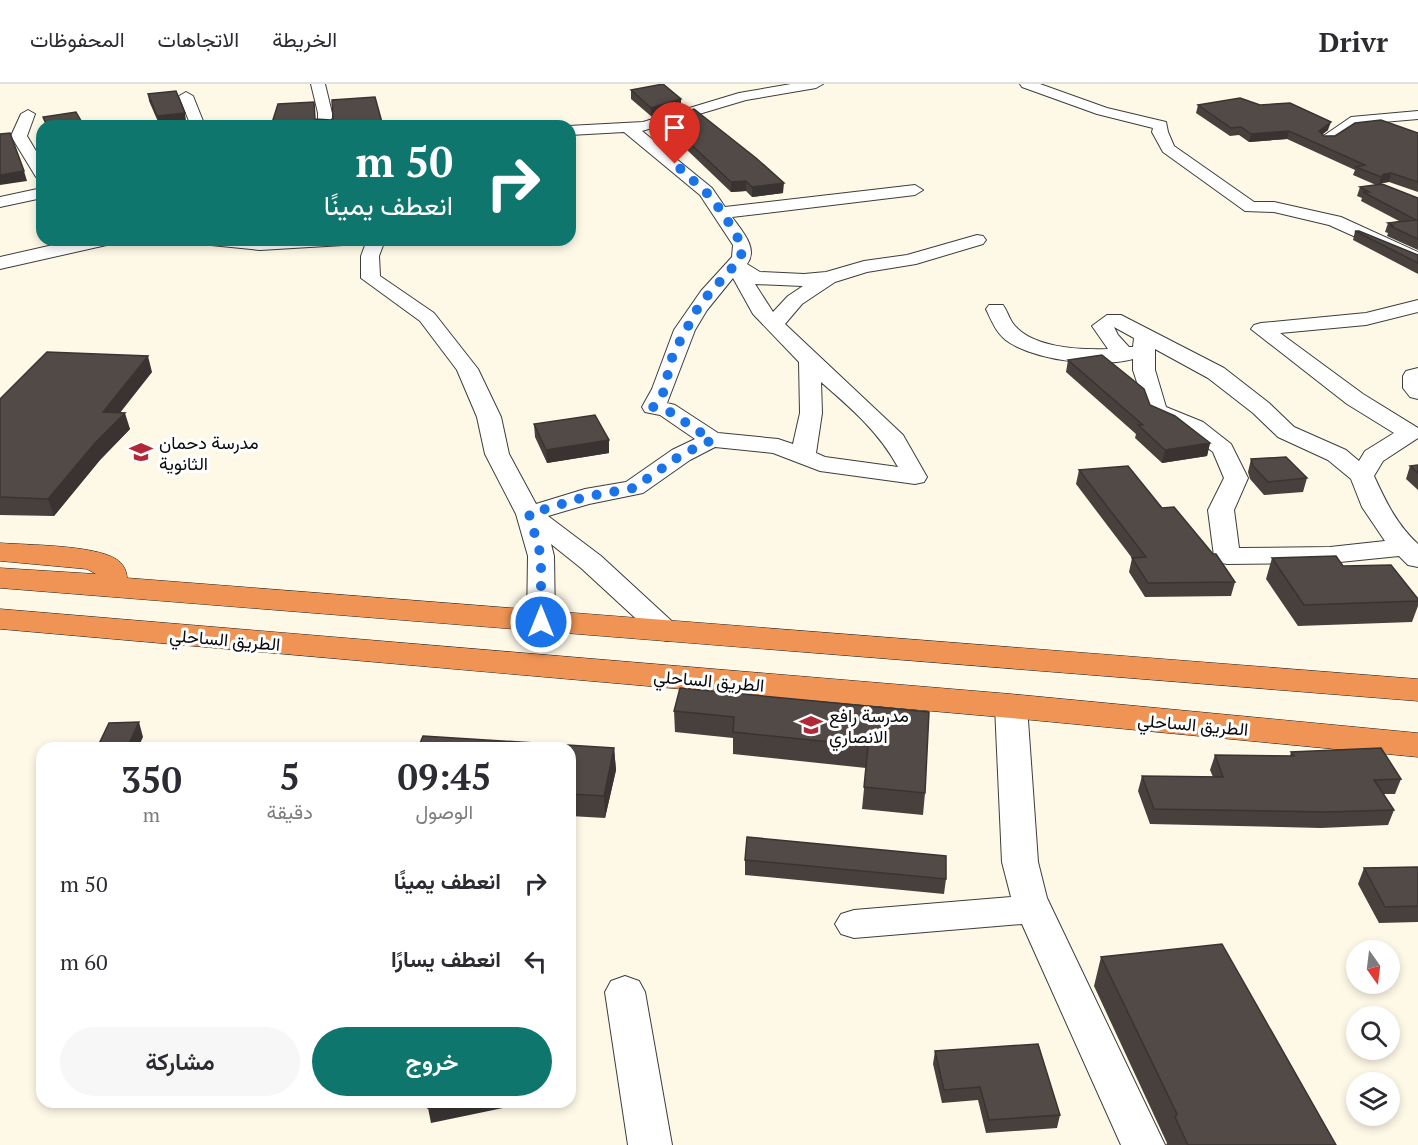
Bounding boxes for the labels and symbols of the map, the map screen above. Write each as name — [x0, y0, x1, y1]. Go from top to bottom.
pin — [649, 102, 700, 164]
place label: مدرسة دحمان الثانوية — [159, 430, 259, 475]
school or university icon: مدرسة دحمان الثانوية — [128, 439, 154, 465]
position arrow — [509, 590, 573, 654]
street label: الطريق الساحلي — [168, 622, 281, 660]
street label: الطريق الساحلي — [652, 663, 765, 701]
place label: مدرسة رافع الانصاري — [829, 703, 909, 752]
street label: الطريق الساحلي — [1136, 707, 1249, 745]
school or university icon: مدرسة رافع الانصاري — [798, 712, 824, 738]
north arrow — [1346, 940, 1400, 994]

